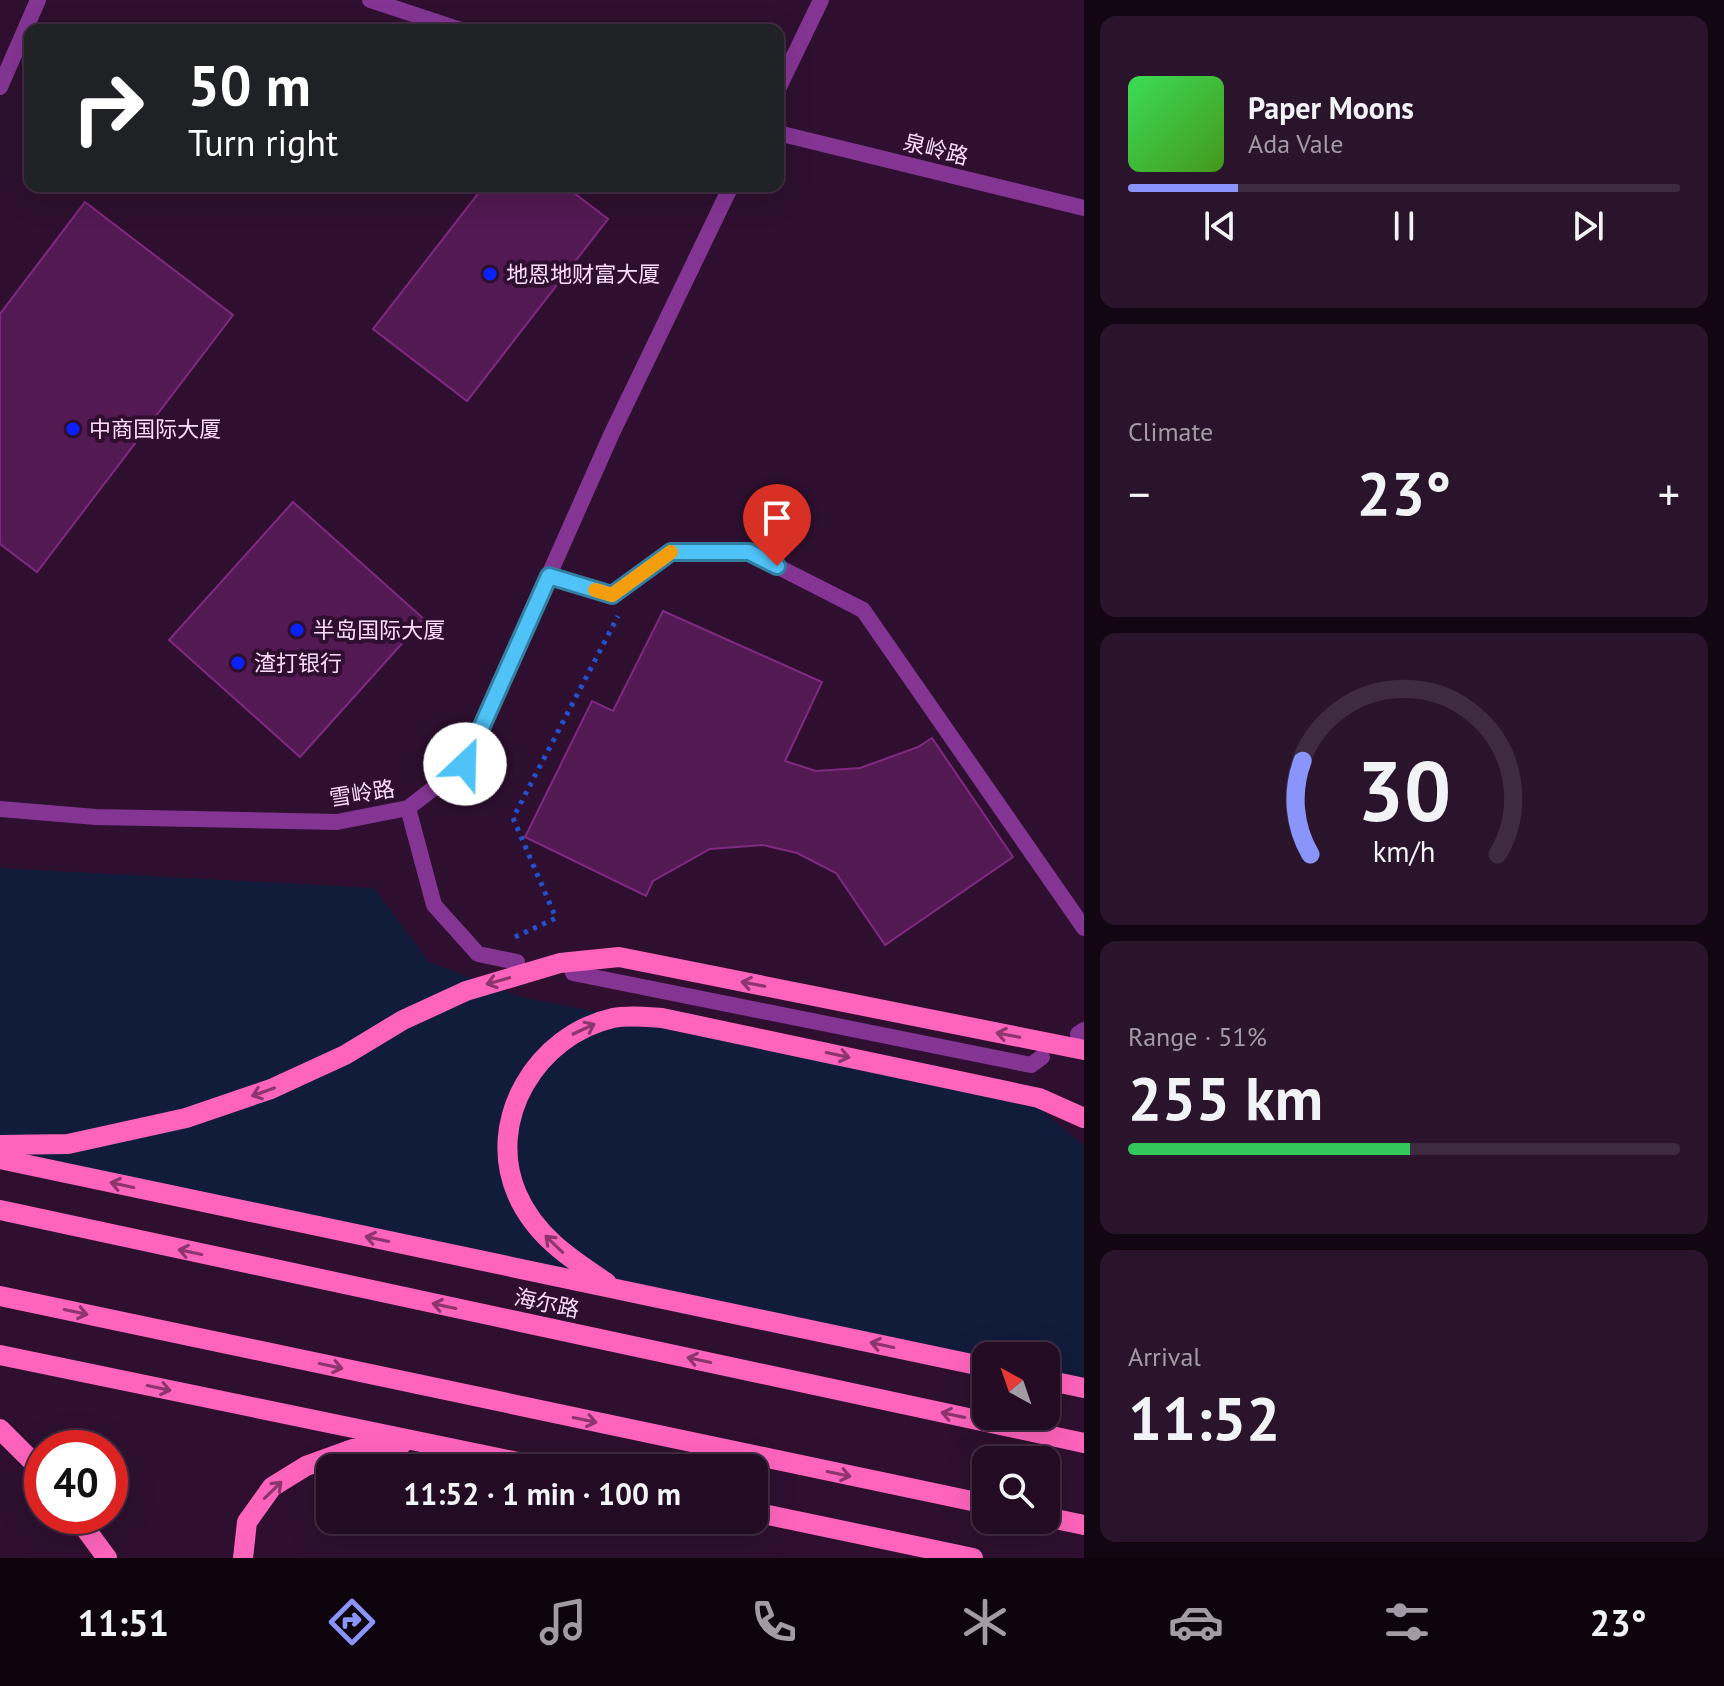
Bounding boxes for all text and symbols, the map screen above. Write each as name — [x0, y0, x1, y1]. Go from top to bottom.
text: 50 m — [188, 49, 311, 121]
icon: right — [56, 56, 160, 160]
text: Paper Moons — [1248, 88, 1414, 127]
text: Turn right — [188, 119, 338, 166]
street label: 泉岭路 — [901, 127, 971, 171]
text: Ada Vale — [1248, 127, 1343, 160]
icon: previous — [1198, 204, 1242, 248]
icon: pause — [1382, 204, 1426, 248]
icon: next — [1566, 204, 1610, 248]
place label: 地恩地财富大厦 — [506, 260, 660, 288]
marker: 地恩地财富大厦 — [481, 265, 499, 283]
place label: 中商国际大厦 — [89, 415, 221, 443]
text: Climate — [1128, 415, 1213, 448]
marker: 中商国际大厦 — [64, 420, 82, 438]
text: 23° — [1357, 454, 1451, 532]
text: − — [1128, 465, 1150, 522]
text: + — [1658, 465, 1680, 522]
pin — [743, 484, 811, 566]
icon: arrive — [755, 496, 799, 540]
place label: 半岛国际大厦 — [313, 616, 445, 644]
marker: 半岛国际大厦 — [288, 621, 306, 639]
place label: 渣打银行 — [254, 649, 342, 677]
marker: 渣打银行 — [229, 654, 247, 672]
position arrow — [423, 722, 507, 806]
text: 30 — [1357, 736, 1451, 844]
street label: 雪岭路 — [327, 774, 397, 812]
text: km/h — [1373, 833, 1435, 870]
one-way arrow — [486, 975, 511, 989]
one-way arrow — [740, 976, 766, 991]
text: Range · 51% — [1128, 1020, 1267, 1053]
one-way arrow — [572, 1021, 596, 1036]
one-way arrow — [995, 1027, 1021, 1042]
one-way arrow — [825, 1048, 850, 1063]
text: 255 km — [1128, 1059, 1323, 1137]
one-way arrow — [251, 1085, 276, 1100]
one-way arrow — [110, 1177, 136, 1192]
one-way arrow — [364, 1230, 390, 1245]
one-way arrow — [545, 1235, 564, 1254]
one-way arrow — [178, 1244, 203, 1259]
street label: 海尔路 — [512, 1282, 582, 1324]
one-way arrow — [432, 1298, 458, 1313]
one-way arrow — [63, 1305, 89, 1320]
one-way arrow — [870, 1337, 896, 1352]
text: Arrival — [1128, 1340, 1201, 1373]
north arrow — [972, 1342, 1060, 1430]
map controls — [972, 1342, 1060, 1534]
one-way arrow — [687, 1352, 712, 1367]
one-way arrow — [317, 1359, 343, 1374]
text: 11:52 — [1128, 1379, 1280, 1457]
one-way arrow — [145, 1381, 171, 1396]
one-way arrow — [941, 1407, 966, 1422]
one-way arrow — [572, 1414, 597, 1429]
speed limit sign: 40 — [24, 1430, 128, 1534]
button: search — [972, 1446, 1060, 1534]
one-way arrow — [826, 1467, 852, 1482]
text: 11:52 · 1 min · 100 m — [403, 1474, 681, 1513]
one-way arrow — [263, 1481, 282, 1500]
icon: directions — [324, 1594, 380, 1650]
icon: music — [535, 1594, 591, 1650]
icon: phone — [746, 1594, 802, 1650]
icon: climate — [957, 1594, 1013, 1650]
icon: car — [1168, 1594, 1224, 1650]
icon: filters — [1379, 1594, 1435, 1650]
text: 11:51 — [78, 1599, 169, 1646]
text: 23° — [1590, 1599, 1646, 1646]

